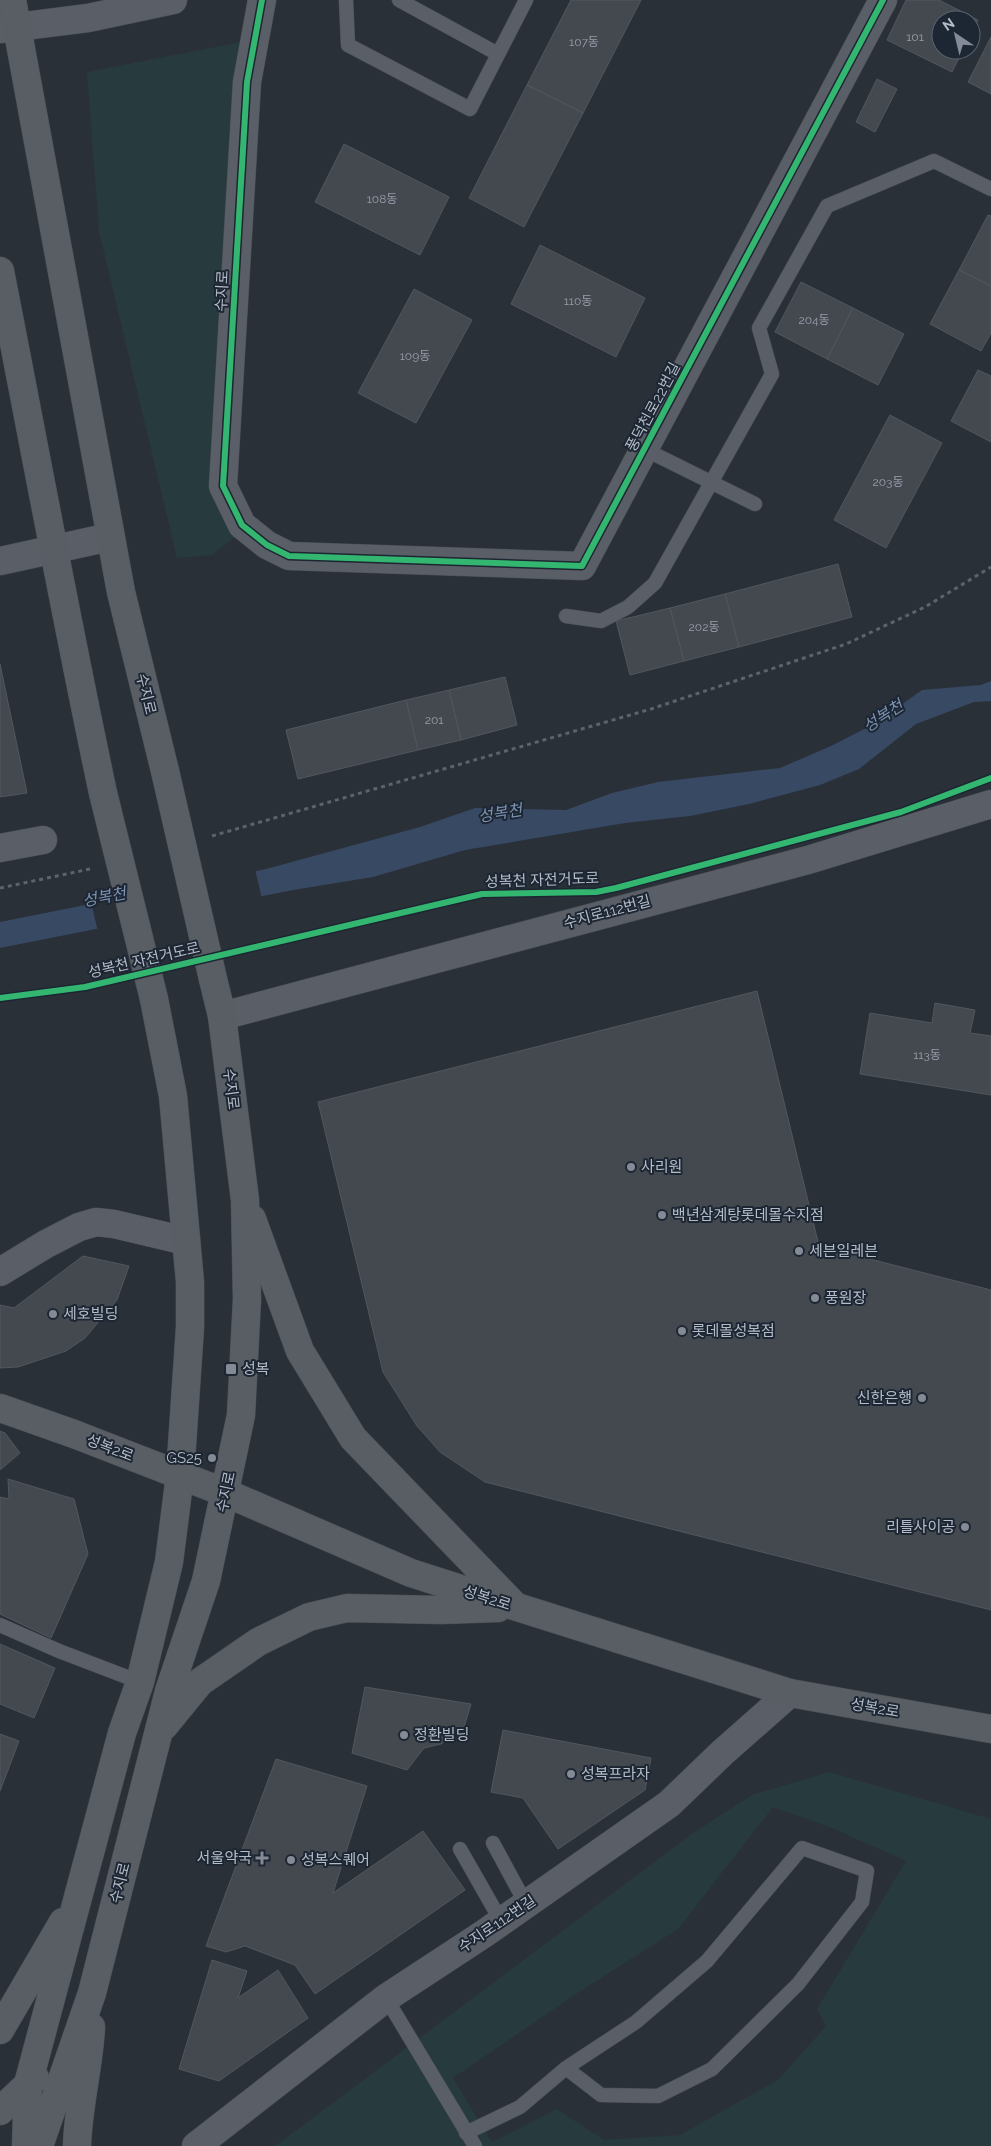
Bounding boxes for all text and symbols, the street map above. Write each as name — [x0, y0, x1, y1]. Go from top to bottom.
north arrow — [931, 10, 981, 60]
text: N — [940, 15, 958, 34]
house number: 101 — [906, 30, 924, 44]
house number: 107동 — [569, 35, 599, 49]
house number: 108동 — [367, 192, 397, 206]
street label: 수지로 — [212, 270, 232, 312]
house number: 110동 — [564, 294, 592, 308]
house number: 204동 — [798, 313, 830, 327]
house number: 109동 — [400, 349, 430, 363]
street label: 풍덕천로22번길 — [622, 359, 684, 455]
house number: 203동 — [872, 475, 904, 489]
house number: 202동 — [689, 620, 719, 634]
street label: 수지로 — [132, 672, 160, 716]
water label: 성복천 — [859, 695, 909, 736]
house number: 201 — [425, 713, 443, 727]
water label: 성복천 — [477, 800, 526, 826]
street label: 성복천 자전거도로 — [485, 869, 599, 891]
water label: 성복천 — [81, 883, 130, 911]
street label: 수지로112번길 — [561, 892, 653, 932]
street label: 성복천 자전거도로 — [86, 938, 202, 982]
house number: 113동 — [913, 1048, 941, 1062]
street label: 수지로 — [220, 1067, 242, 1111]
place label: 사리원 — [641, 1158, 682, 1176]
marker: 사리원 — [625, 1161, 637, 1173]
place label: 백년삼계탕롯데몰수지점 — [672, 1206, 824, 1224]
marker: 백년삼계탕롯데몰수지점 — [656, 1209, 668, 1221]
place label: 세븐일레븐 — [809, 1242, 878, 1260]
marker: 세븐일레븐 — [793, 1245, 805, 1257]
place label: 풍원장 — [825, 1289, 867, 1307]
marker: 풍원장 — [809, 1292, 821, 1304]
place label: 세호빌딩 — [63, 1305, 118, 1323]
marker: 세호빌딩 — [47, 1308, 59, 1320]
place label: 롯데몰성복점 — [692, 1322, 775, 1340]
marker: 롯데몰성복점 — [676, 1325, 688, 1337]
place label: 성복 — [242, 1360, 270, 1378]
marker: 성복 — [224, 1362, 238, 1376]
place label: 신한은행 — [857, 1389, 912, 1407]
marker: 신한은행 — [916, 1392, 928, 1404]
street label: 성복2로 — [84, 1431, 136, 1465]
place label: GS25 — [166, 1449, 202, 1467]
marker: GS25 — [206, 1452, 218, 1464]
street label: 수지로 — [213, 1470, 239, 1514]
place label: 리틀사이공 — [886, 1518, 955, 1536]
marker: 리틀사이공 — [959, 1521, 971, 1533]
street label: 성복2로 — [461, 1582, 513, 1614]
street label: 성복2로 — [849, 1695, 901, 1721]
place label: 정환빌딩 — [414, 1726, 469, 1744]
marker: 정환빌딩 — [398, 1729, 410, 1741]
place label: 성복프라자 — [581, 1765, 650, 1783]
marker: 성복프라자 — [565, 1768, 577, 1780]
place label: 서울약국 — [197, 1849, 252, 1867]
place label: 성복스퀘어 — [301, 1851, 370, 1869]
marker: 서울약국 — [256, 1852, 268, 1864]
marker: 성복스퀘어 — [285, 1854, 297, 1866]
street label: 수지로 — [106, 1861, 134, 1905]
street label: 수지로112번길 — [455, 1891, 539, 1957]

